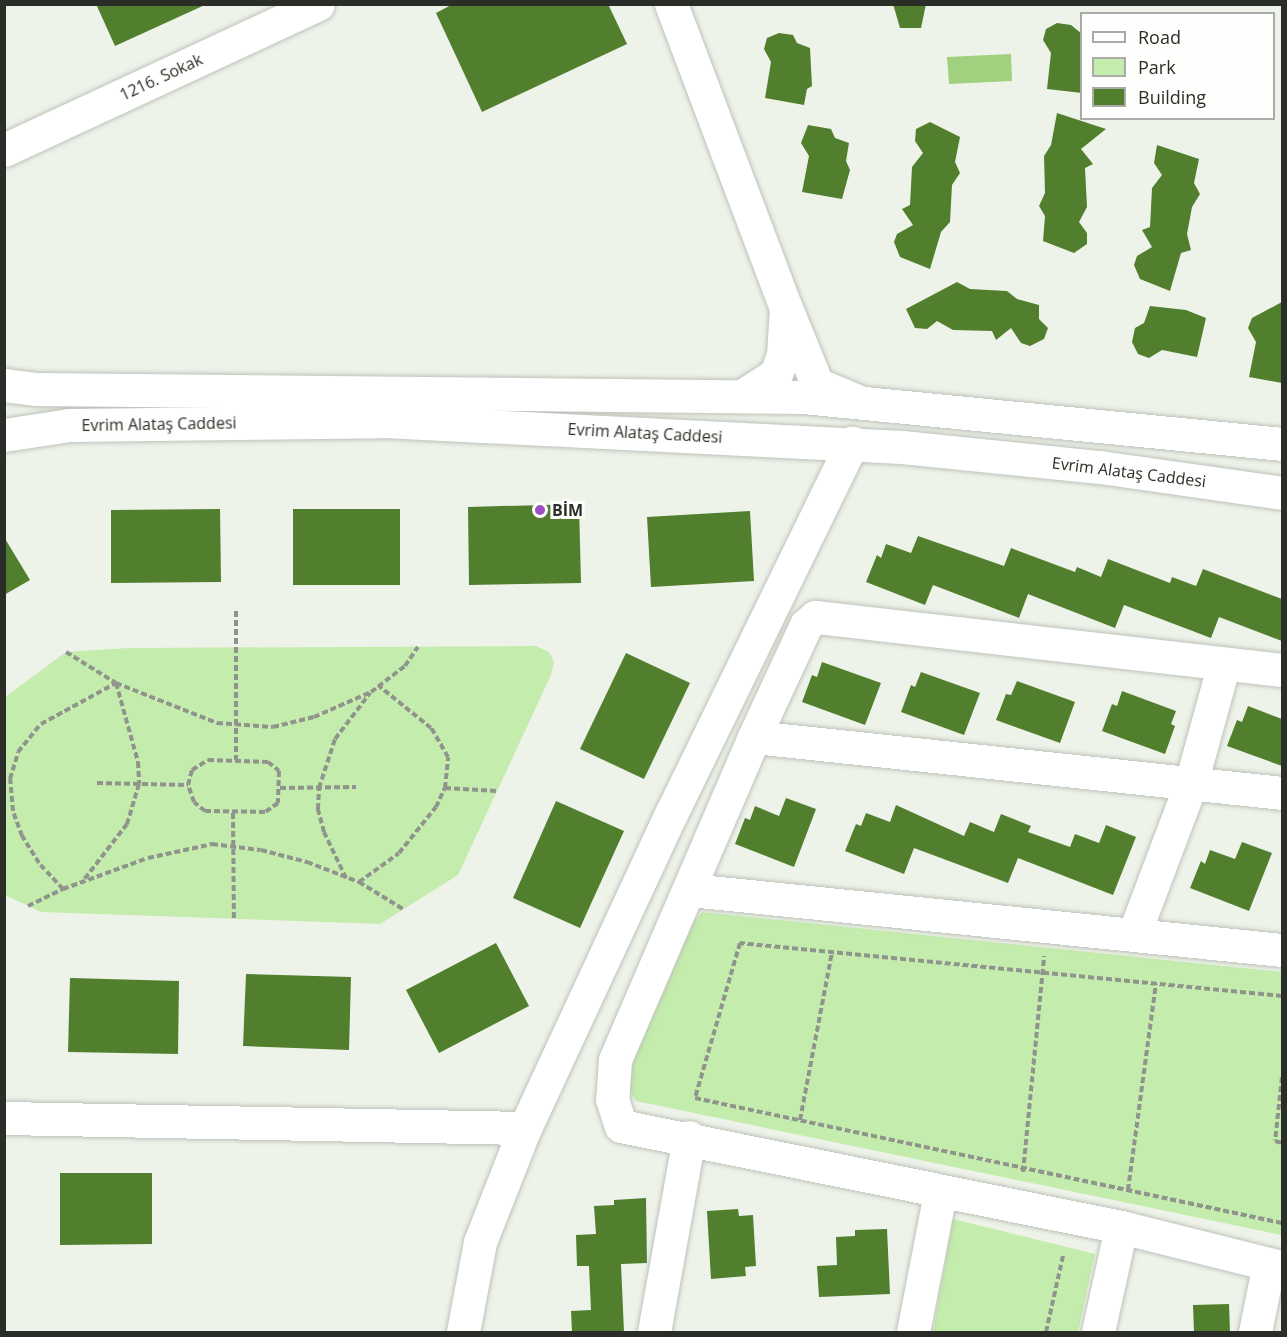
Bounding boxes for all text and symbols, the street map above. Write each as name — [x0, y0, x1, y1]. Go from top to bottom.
legend — [1080, 12, 1275, 120]
text: Road — [1138, 25, 1181, 49]
street label: 1216. Sokak — [117, 49, 205, 105]
text: Park — [1138, 55, 1176, 79]
text: Building — [1138, 85, 1206, 109]
street label: Evrim Alataş Caddesi — [81, 413, 237, 435]
street label: Evrim Alataş Caddesi — [567, 419, 723, 447]
street label: Evrim Alataş Caddesi — [1051, 453, 1207, 491]
place label: BİM — [552, 500, 583, 520]
marker: BİM — [533, 503, 547, 517]

